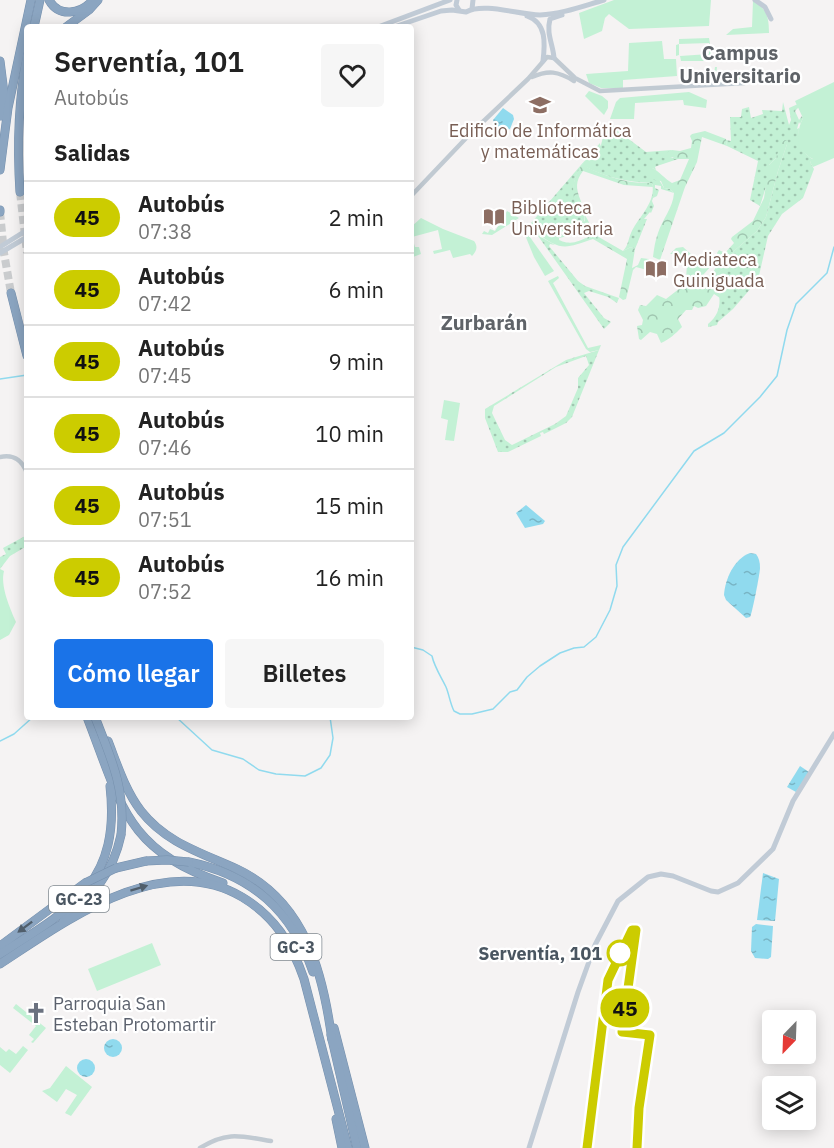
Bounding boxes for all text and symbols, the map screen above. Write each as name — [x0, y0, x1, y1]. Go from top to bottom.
district label: Campus Universitario — [679, 39, 801, 89]
text: Serventía, 101 — [54, 43, 244, 80]
button: heart — [321, 44, 384, 107]
text: Autobús — [54, 84, 129, 111]
school or university icon: Edificio de Informática y matemáticas — [528, 93, 552, 117]
place label: Edificio de Informática y matemáticas — [449, 119, 632, 163]
text: Salidas — [54, 138, 130, 167]
text: Autobús — [138, 189, 225, 218]
place label: Biblioteca Universitaria — [511, 196, 613, 240]
text: 45 — [74, 203, 100, 231]
text: 2 min — [328, 203, 384, 232]
library icon: Biblioteca Universitaria — [482, 205, 506, 229]
text: 07:38 — [138, 218, 192, 245]
place label: Mediateca Guiniguada — [673, 248, 765, 292]
library icon: Mediateca Guiniguada — [644, 257, 668, 281]
text: Autobús — [138, 261, 225, 290]
text: 45 — [74, 275, 100, 303]
text: 6 min — [328, 275, 384, 304]
text: 07:42 — [138, 290, 192, 317]
district label: Zurbarán — [441, 309, 527, 336]
text: Autobús — [138, 333, 225, 362]
text: 45 — [74, 347, 100, 375]
text: 9 min — [328, 347, 384, 376]
text: 07:45 — [138, 362, 192, 389]
text: Autobús — [138, 405, 225, 434]
text: 45 — [74, 419, 100, 447]
text: 10 min — [315, 419, 384, 448]
text: 07:46 — [138, 434, 192, 461]
text: Autobús — [138, 477, 225, 506]
text: 45 — [74, 491, 100, 519]
text: 15 min — [315, 491, 384, 520]
text: 07:51 — [138, 506, 192, 533]
text: Autobús — [138, 549, 225, 578]
text: 45 — [74, 563, 100, 591]
text: 16 min — [315, 563, 384, 592]
text: 07:52 — [138, 578, 192, 605]
button: Cómo llegar — [54, 639, 213, 708]
button: Billetes — [225, 639, 384, 708]
one-way arrow — [130, 883, 148, 892]
road number: GC-23 — [49, 886, 109, 912]
one-way arrow — [18, 921, 34, 933]
road number: GC-3 — [270, 934, 322, 960]
marker: Serventía, 101 — [607, 940, 633, 966]
place label: Serventía, 101 — [478, 942, 602, 965]
line badge: 45 — [598, 988, 652, 1028]
place label: Parroquia San Esteban Protomartir — [53, 992, 216, 1036]
text: 45 — [612, 994, 638, 1022]
church icon: Parroquia San Esteban Protomartir — [24, 1001, 48, 1025]
north arrow — [762, 1010, 816, 1064]
map controls — [762, 1010, 816, 1130]
button: layers — [762, 1076, 816, 1130]

